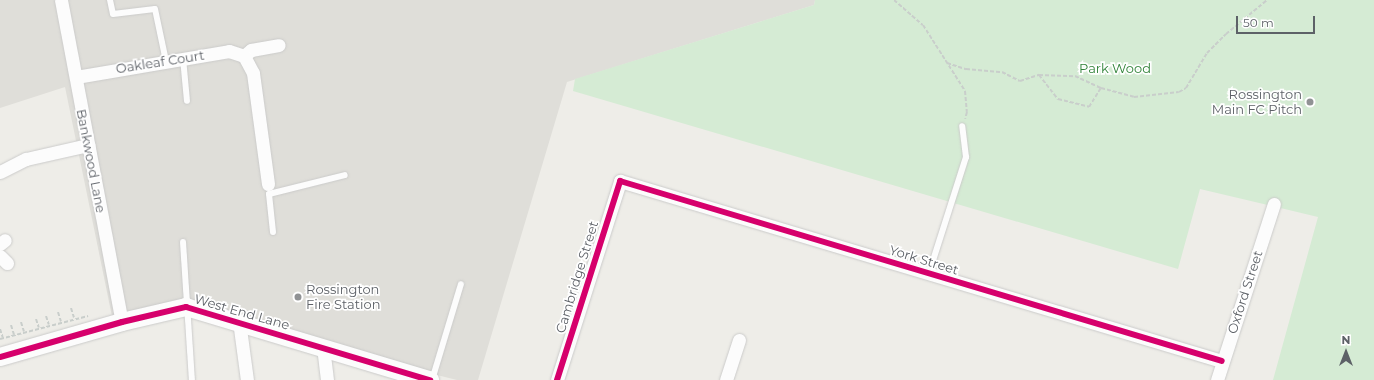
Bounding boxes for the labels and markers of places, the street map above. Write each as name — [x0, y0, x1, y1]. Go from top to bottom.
place label: Rossington Main FC Pitch — [1212, 87, 1302, 118]
marker: Rossington Main FC Pitch — [1305, 97, 1315, 107]
place label: Rossington Fire Station — [306, 282, 380, 313]
marker: Rossington Fire Station — [293, 292, 303, 302]

